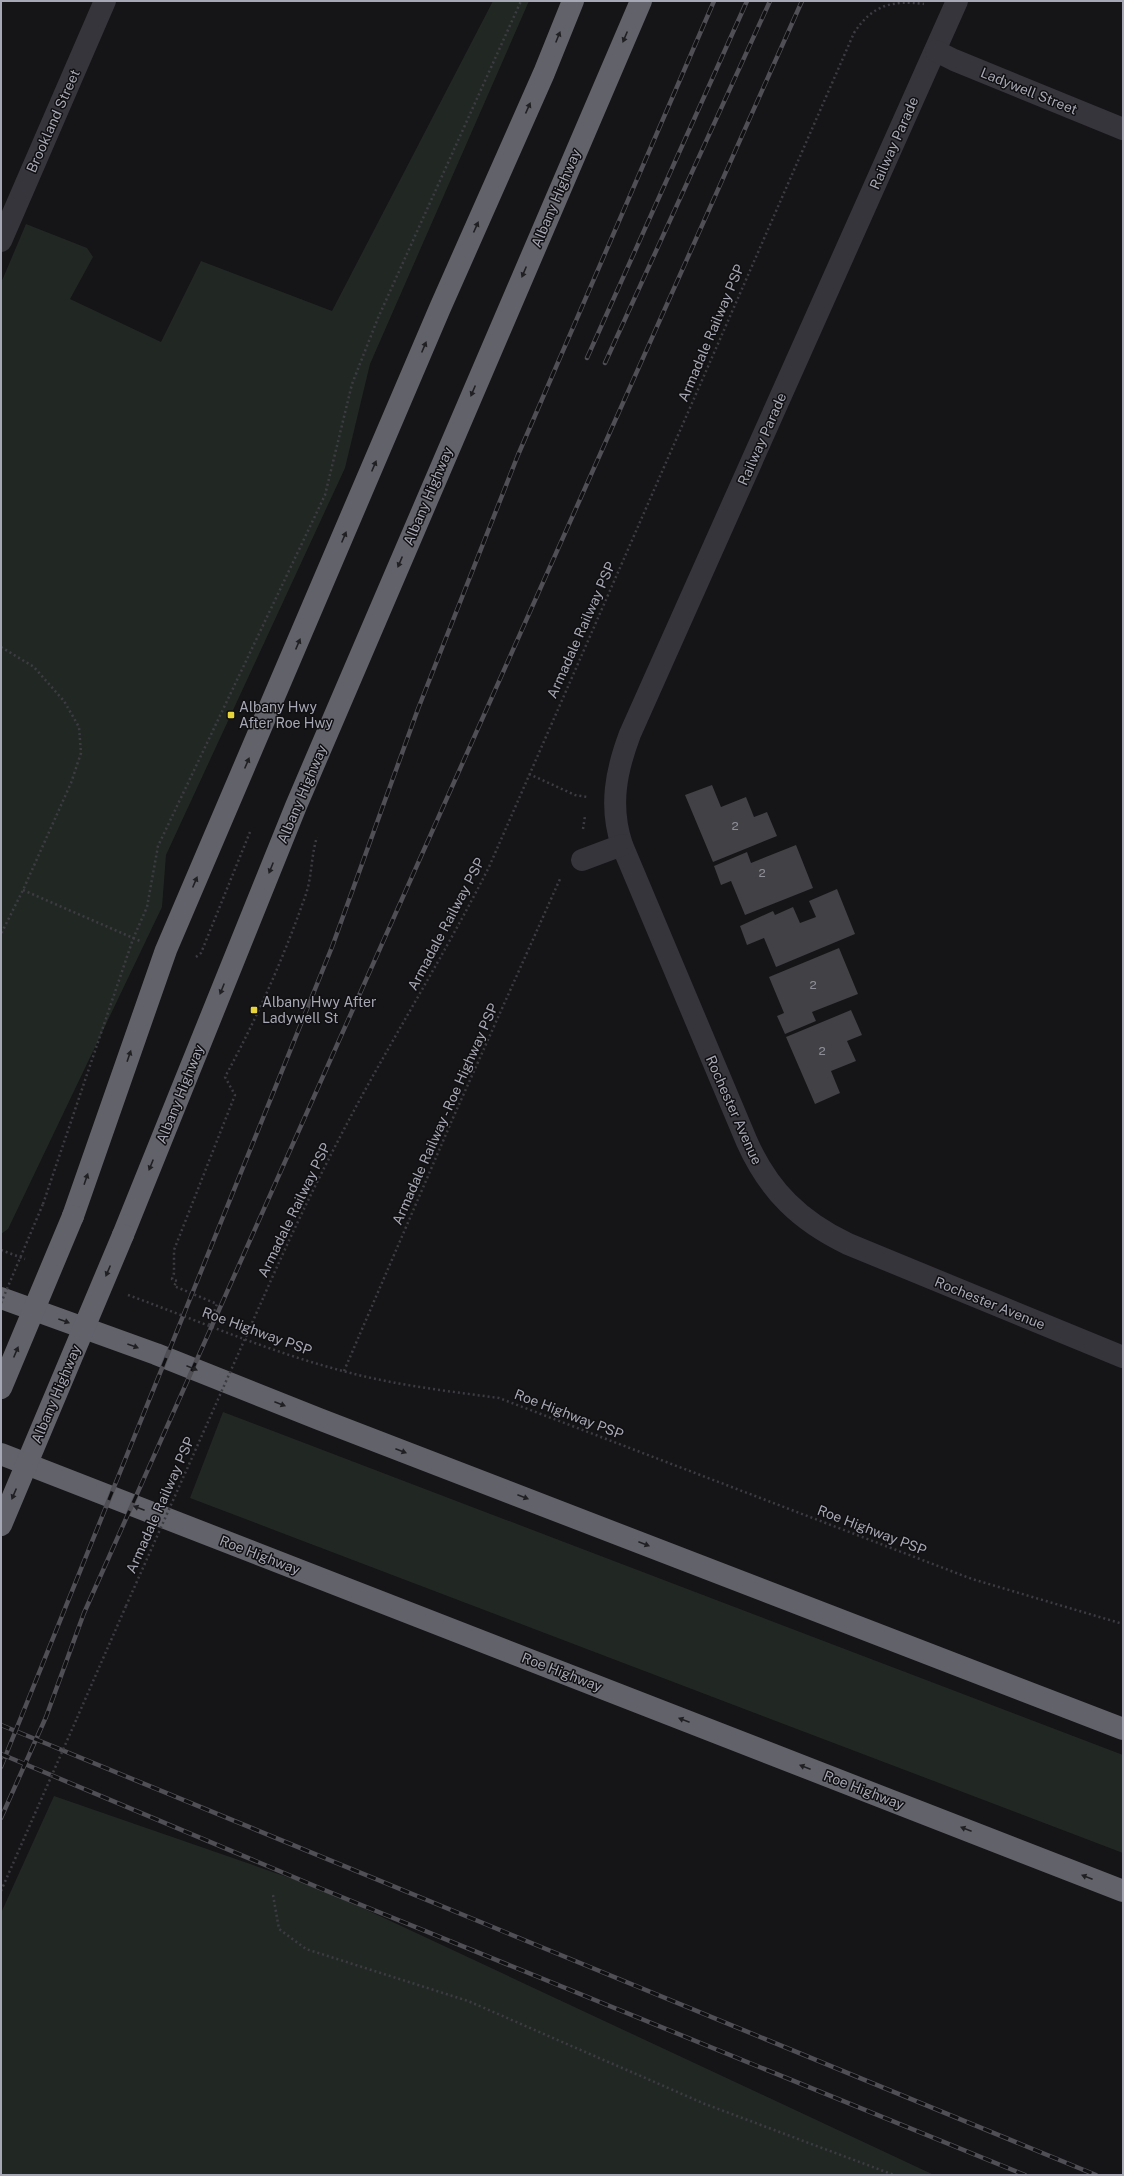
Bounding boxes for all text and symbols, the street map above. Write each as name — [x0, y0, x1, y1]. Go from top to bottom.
one-way arrow — [556, 31, 562, 43]
one-way arrow — [622, 31, 628, 43]
street label: Ladywell Street — [978, 64, 1080, 118]
street label: Brookland Street — [23, 67, 83, 175]
street label: Railway Parade — [866, 94, 922, 192]
one-way arrow — [525, 103, 531, 114]
street label: Albany Highway — [528, 146, 584, 250]
one-way arrow — [473, 222, 479, 233]
street label: Armadale Railway PSP — [675, 262, 747, 404]
one-way arrow — [521, 266, 527, 277]
one-way arrow — [422, 340, 428, 352]
one-way arrow — [469, 386, 475, 398]
street label: Railway Parade — [734, 390, 790, 488]
street label: Albany Highway — [400, 444, 456, 548]
one-way arrow — [371, 460, 377, 472]
one-way arrow — [341, 531, 347, 543]
one-way arrow — [396, 557, 402, 569]
street label: Armadale Railway PSP — [544, 559, 618, 701]
one-way arrow — [295, 638, 301, 649]
place label: Albany Hwy After Roe Hwy — [239, 699, 334, 731]
marker: Albany Hwy After Roe Hwy — [226, 710, 236, 720]
street label: Albany Highway — [274, 742, 330, 846]
one-way arrow — [243, 757, 250, 769]
house number: 2 — [731, 819, 739, 833]
street label: Armadale Railway PSP — [404, 855, 488, 993]
one-way arrow — [267, 863, 273, 875]
house number: 2 — [758, 866, 766, 880]
one-way arrow — [192, 877, 198, 888]
house number: 2 — [809, 978, 817, 992]
one-way arrow — [219, 983, 225, 995]
place label: Albany Hwy After Ladywell St — [262, 994, 376, 1026]
street label: Armadale Railway - Roe Highway PSP — [389, 1001, 501, 1227]
marker: Albany Hwy After Ladywell St — [249, 1005, 259, 1015]
street label: Albany Highway — [153, 1042, 207, 1146]
house number: 2 — [818, 1044, 826, 1058]
one-way arrow — [126, 1050, 132, 1062]
street label: Rochester Avenue — [703, 1053, 765, 1167]
street label: Armadale Railway PSP — [254, 1140, 334, 1280]
one-way arrow — [148, 1160, 154, 1172]
one-way arrow — [83, 1173, 89, 1185]
one-way arrow — [105, 1265, 111, 1276]
street label: Rochester Avenue — [932, 1274, 1048, 1332]
street label: Roe Highway PSP — [200, 1304, 314, 1358]
one-way arrow — [58, 1318, 70, 1324]
street label: Albany Highway — [28, 1342, 84, 1446]
one-way arrow — [128, 1343, 140, 1349]
one-way arrow — [13, 1346, 19, 1358]
one-way arrow — [186, 1366, 198, 1372]
street label: Roe Highway PSP — [512, 1386, 626, 1442]
one-way arrow — [274, 1401, 286, 1407]
street label: Armadale Railway PSP — [123, 1434, 197, 1576]
one-way arrow — [396, 1448, 408, 1454]
one-way arrow — [11, 1488, 18, 1500]
one-way arrow — [517, 1495, 529, 1501]
street label: Roe Highway PSP — [815, 1502, 929, 1558]
one-way arrow — [133, 1504, 145, 1510]
street label: Roe Highway — [218, 1532, 303, 1578]
one-way arrow — [638, 1541, 649, 1547]
street label: Roe Highway — [520, 1649, 605, 1695]
one-way arrow — [678, 1716, 690, 1722]
one-way arrow — [799, 1763, 811, 1769]
street label: Roe Highway — [822, 1767, 907, 1813]
one-way arrow — [959, 1826, 971, 1832]
one-way arrow — [1080, 1873, 1092, 1879]

